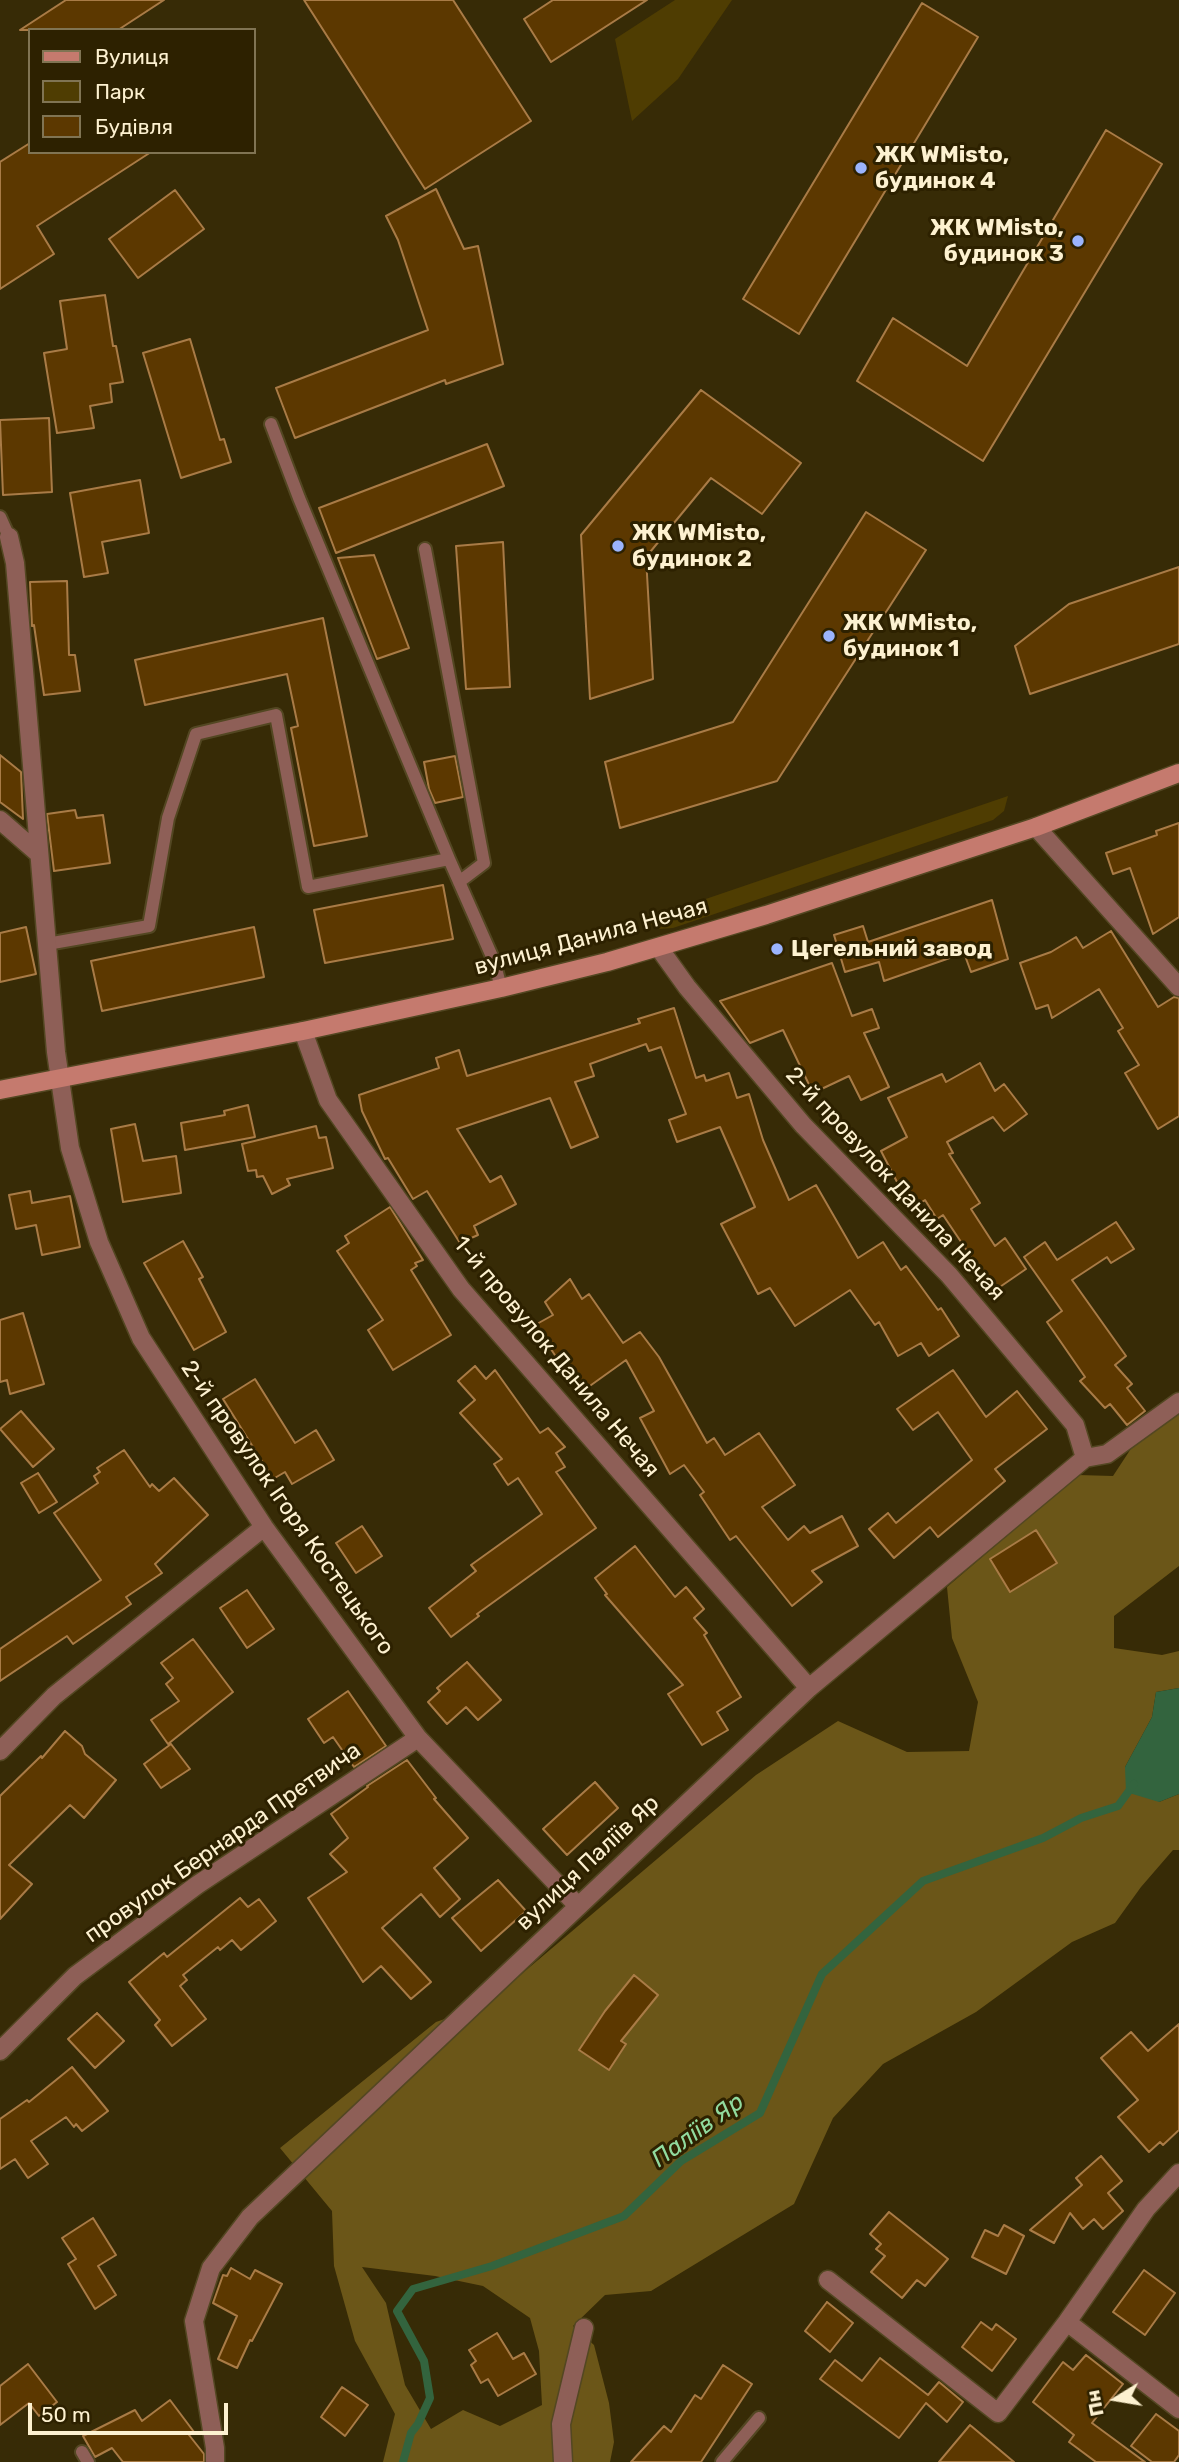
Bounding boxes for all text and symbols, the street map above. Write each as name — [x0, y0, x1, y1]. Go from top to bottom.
legend — [28, 28, 256, 154]
text: Вулиця — [95, 44, 169, 69]
text: Парк — [95, 79, 145, 104]
text: Будівля — [95, 114, 173, 139]
place label: ЖК WMisto, будинок 4 — [875, 141, 1009, 195]
marker: ЖК WMisto, будинок 4 — [853, 160, 869, 176]
place label: ЖК WMisto, будинок 3 — [930, 214, 1064, 268]
marker: ЖК WMisto, будинок 3 — [1070, 233, 1086, 249]
place label: ЖК WMisto, будинок 2 — [632, 519, 766, 573]
marker: ЖК WMisto, будинок 2 — [610, 538, 626, 554]
place label: ЖК WMisto, будинок 1 — [843, 609, 977, 663]
marker: ЖК WMisto, будинок 1 — [821, 628, 837, 644]
street label: вулиця Данила Нечая — [471, 893, 711, 981]
place label: Цегельний завод — [791, 935, 992, 963]
marker: Цегельний завод — [769, 941, 785, 957]
street label: 2-й провулок Данила Нечая — [779, 1061, 1011, 1307]
street label: 1-й провулок Данила Нечая — [447, 1231, 665, 1483]
street label: 2-й провулок Ігоря Костецького — [175, 1356, 399, 1660]
street label: провулок Бернарда Претвича — [80, 1737, 366, 1949]
street label: вулиця Паліїв Яр — [511, 1790, 665, 1936]
water label: Паліїв Яр — [647, 2088, 749, 2174]
north arrow — [1081, 2364, 1151, 2434]
scale bar — [32, 2388, 231, 2432]
text: Пн — [1081, 2388, 1109, 2418]
text: 50 m — [41, 2402, 91, 2427]

